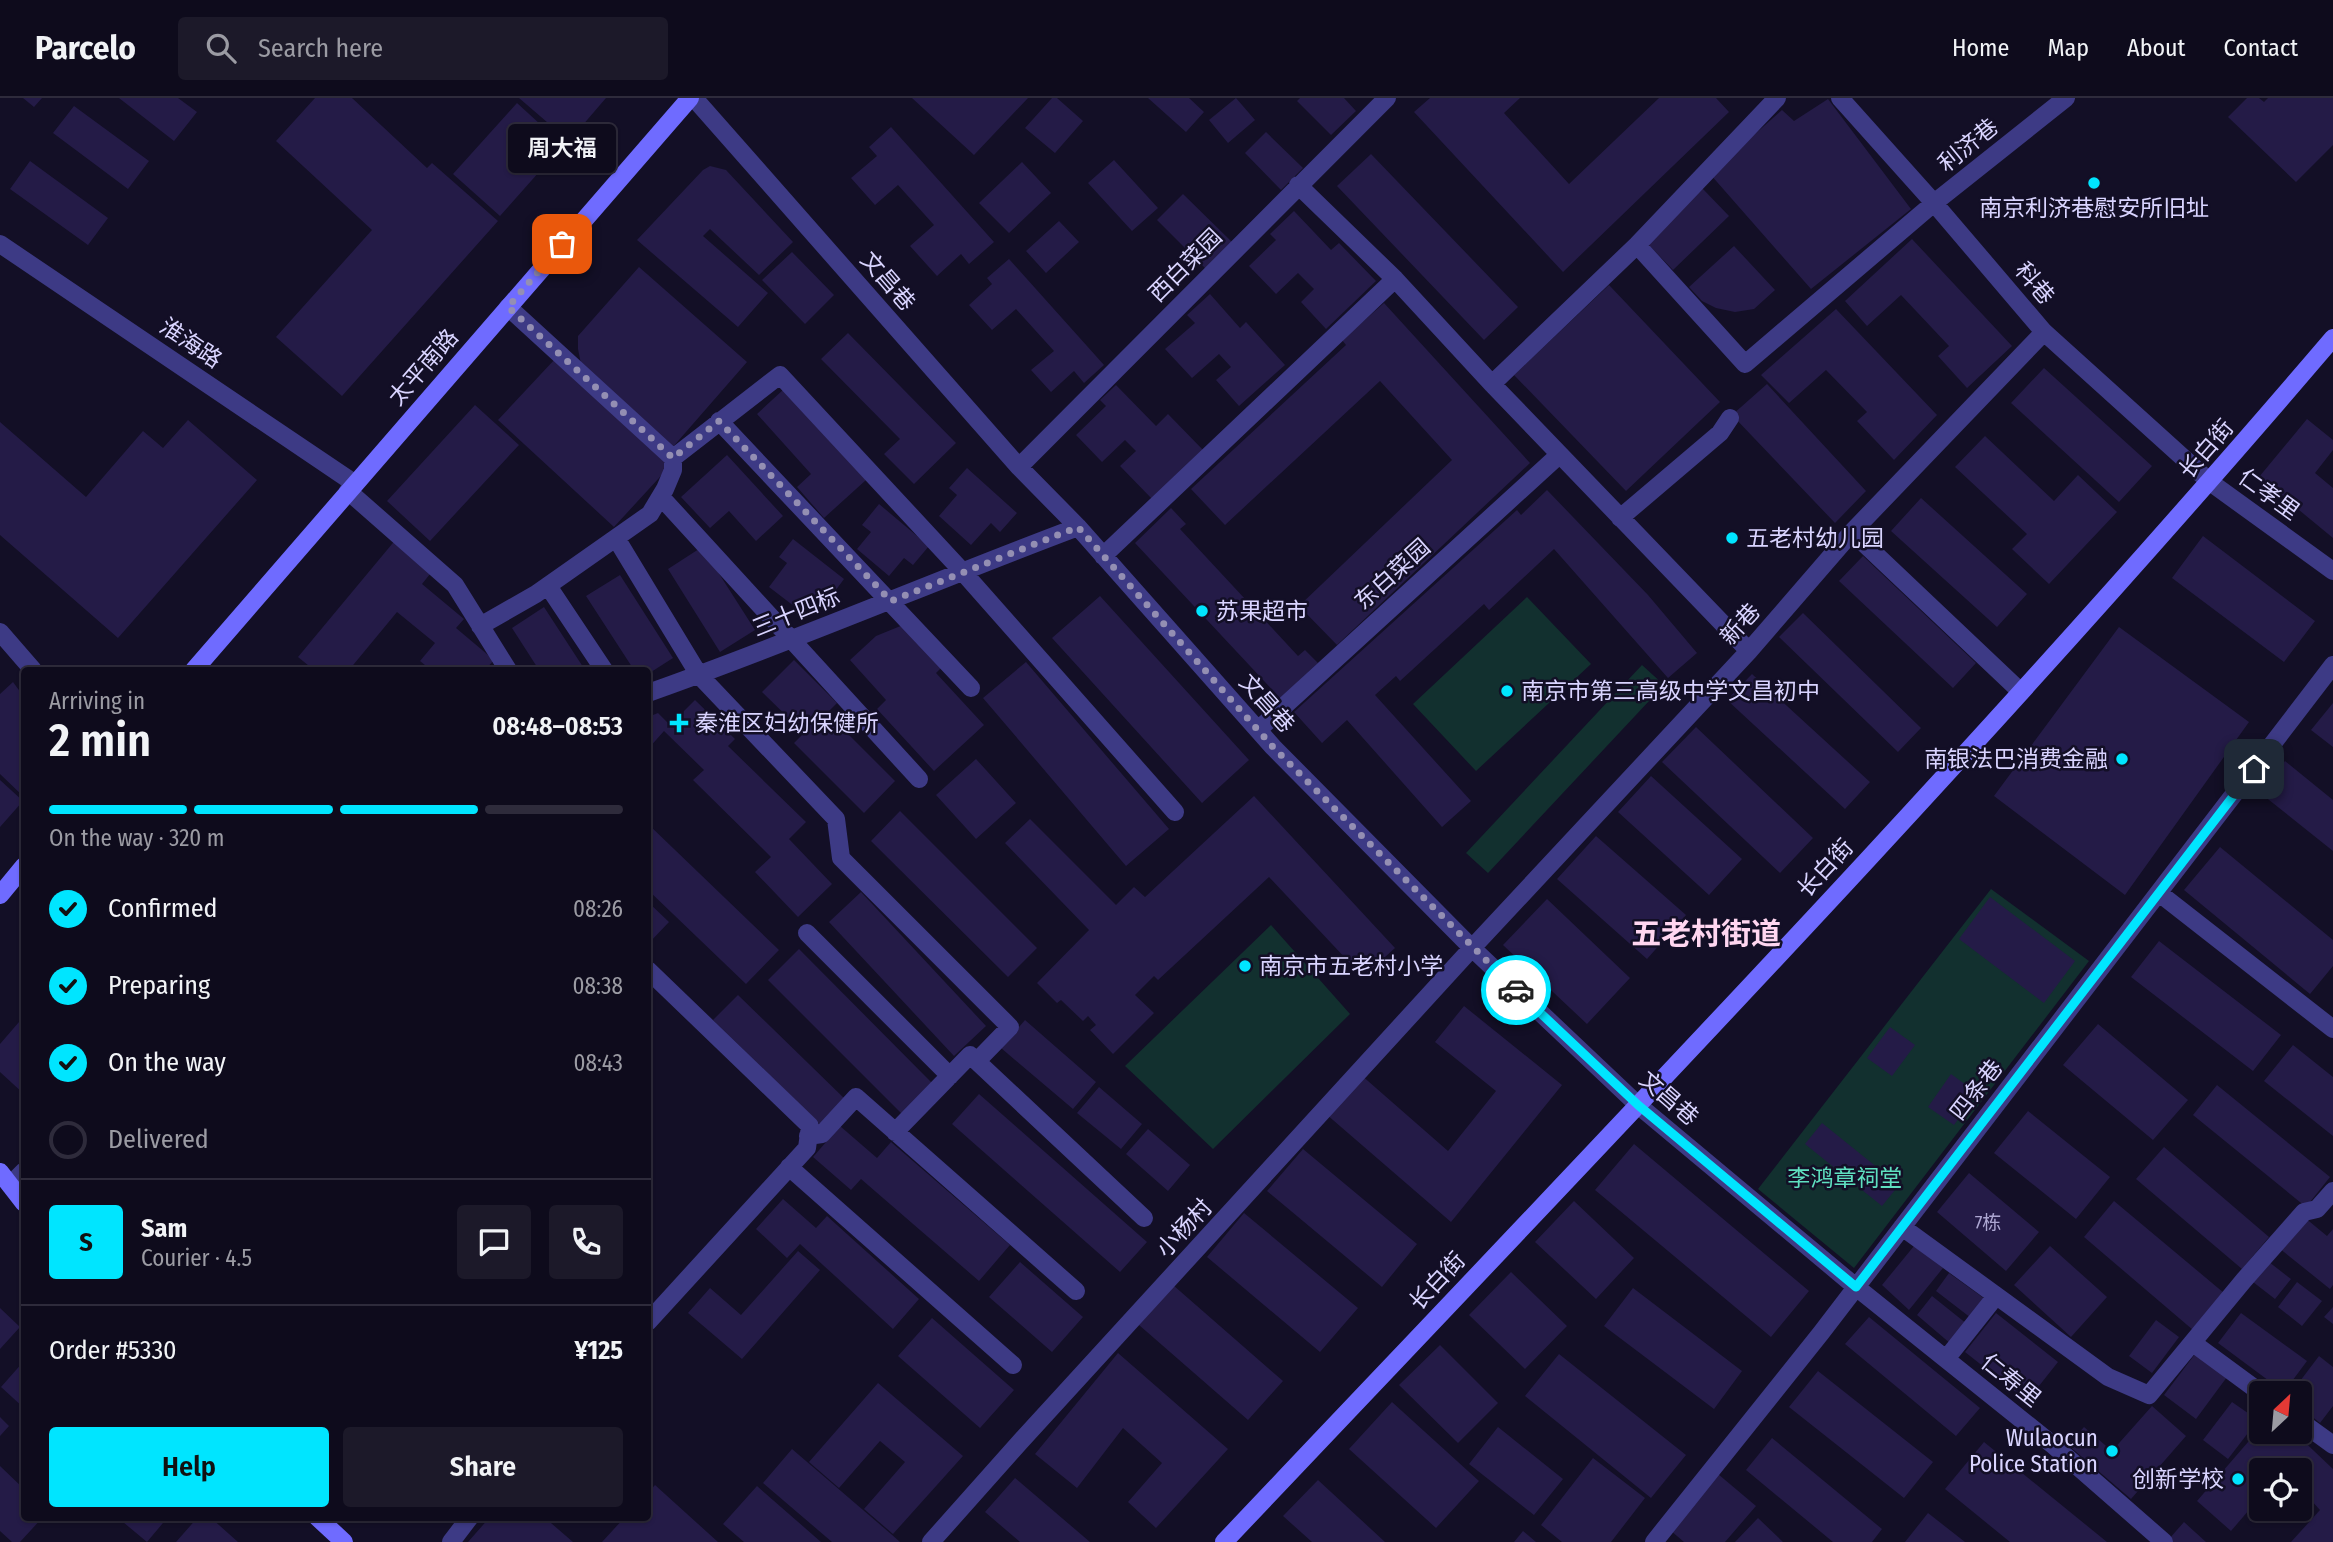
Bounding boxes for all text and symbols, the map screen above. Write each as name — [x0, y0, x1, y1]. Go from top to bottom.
search box — [178, 17, 668, 80]
text: Parcelo — [35, 28, 136, 68]
icon: search — [202, 29, 240, 67]
text: Search here — [258, 33, 383, 64]
text: Home — [1952, 34, 2009, 62]
text: Map — [2047, 34, 2089, 62]
text: About — [2127, 34, 2185, 62]
text: Contact — [2223, 34, 2298, 62]
street label: 利济巷 — [1932, 112, 2004, 178]
callout: 周大福 — [508, 125, 616, 174]
text: 周大福 — [528, 134, 597, 162]
marker: 南京利济巷慰安所旧址 — [2086, 175, 2102, 191]
place label: 南京利济巷慰安所旧址 — [1979, 194, 2209, 222]
pin — [532, 214, 592, 274]
street label: 西白菜园 — [1143, 223, 1227, 307]
icon: bag — [543, 225, 581, 263]
street label: 文昌巷 — [855, 246, 921, 316]
street label: 科巷 — [2009, 256, 2061, 310]
street label: 淮海路 — [155, 312, 227, 374]
street label: 太平南路 — [382, 323, 464, 411]
street label: 长白街 — [2173, 414, 2239, 484]
street label: 仁孝里 — [2233, 462, 2305, 526]
place label: 五老村幼儿园 — [1746, 524, 1884, 552]
marker: 五老村幼儿园 — [1724, 530, 1740, 546]
street label: 东白菜园 — [1348, 533, 1436, 615]
street label: 三十四标 — [748, 582, 844, 642]
place label: 苏果超市 — [1216, 597, 1308, 625]
street label: 新巷 — [1714, 598, 1766, 650]
marker: 苏果超市 — [1194, 603, 1210, 619]
street label: 文昌巷 — [1234, 668, 1300, 738]
place label: 南京市第三高级中学文昌初中 — [1521, 677, 1820, 705]
marker: 南京市第三高级中学文昌初中 — [1499, 683, 1515, 699]
text: Arriving in — [49, 687, 145, 715]
place label: 秦淮区妇幼保健所 — [695, 709, 879, 737]
text: 08:48–08:53 — [492, 711, 623, 742]
text: 2 min — [49, 713, 151, 768]
marker: 秦淮区妇幼保健所 — [669, 713, 689, 733]
pin — [2224, 739, 2284, 799]
place label: 南银法巴消费金融 — [1924, 745, 2108, 773]
icon: home — [2235, 750, 2273, 788]
marker: 南银法巴消费金融 — [2114, 751, 2130, 767]
text: On the way · 320 m — [49, 824, 224, 852]
street label: 长白街 — [1791, 833, 1859, 903]
icon: check — [49, 890, 87, 928]
text: Confirmed — [108, 893, 218, 924]
text: 08:26 — [573, 895, 623, 923]
district label: 五老村街道 — [1631, 916, 1781, 952]
place label: 南京市五老村小学 — [1259, 952, 1443, 980]
courier — [1481, 955, 1551, 1025]
marker: 南京市五老村小学 — [1237, 958, 1253, 974]
icon: check — [49, 967, 87, 1005]
text: Preparing — [108, 970, 210, 1001]
icon: car — [1497, 971, 1535, 1009]
text: 08:38 — [573, 972, 623, 1000]
icon: check — [49, 1044, 87, 1082]
text: On the way — [108, 1047, 226, 1078]
text: 08:43 — [574, 1049, 623, 1077]
street label: 四条巷 — [1944, 1054, 2008, 1126]
street label: 文昌巷 — [1634, 1065, 1704, 1131]
text: Delivered — [108, 1124, 209, 1155]
park label: 李鸿章祠堂 — [1788, 1164, 1903, 1192]
street label: 小杨村 — [1150, 1193, 1218, 1263]
button: chat — [457, 1205, 531, 1279]
button: phone — [549, 1205, 623, 1279]
house number: 7栋 — [1975, 1211, 2001, 1234]
text: Sam — [141, 1213, 187, 1244]
text: S — [79, 1227, 93, 1258]
text: Courier · 4.5 — [141, 1244, 252, 1272]
street label: 长白街 — [1403, 1246, 1471, 1316]
text: Order #5330 — [49, 1335, 177, 1366]
text: ¥125 — [575, 1335, 623, 1366]
street label: 仁寿里 — [1975, 1347, 2047, 1413]
north arrow — [2249, 1381, 2312, 1444]
map controls — [2249, 1381, 2312, 1521]
place label: Wulaocun Police Station — [1969, 1424, 2098, 1478]
button: Help — [49, 1427, 329, 1507]
button: Share — [343, 1427, 623, 1507]
marker: Wulaocun Police Station — [2104, 1443, 2120, 1459]
button: locate — [2249, 1458, 2312, 1521]
place label: 创新学校 — [2132, 1465, 2224, 1493]
marker: 创新学校 — [2230, 1471, 2246, 1487]

